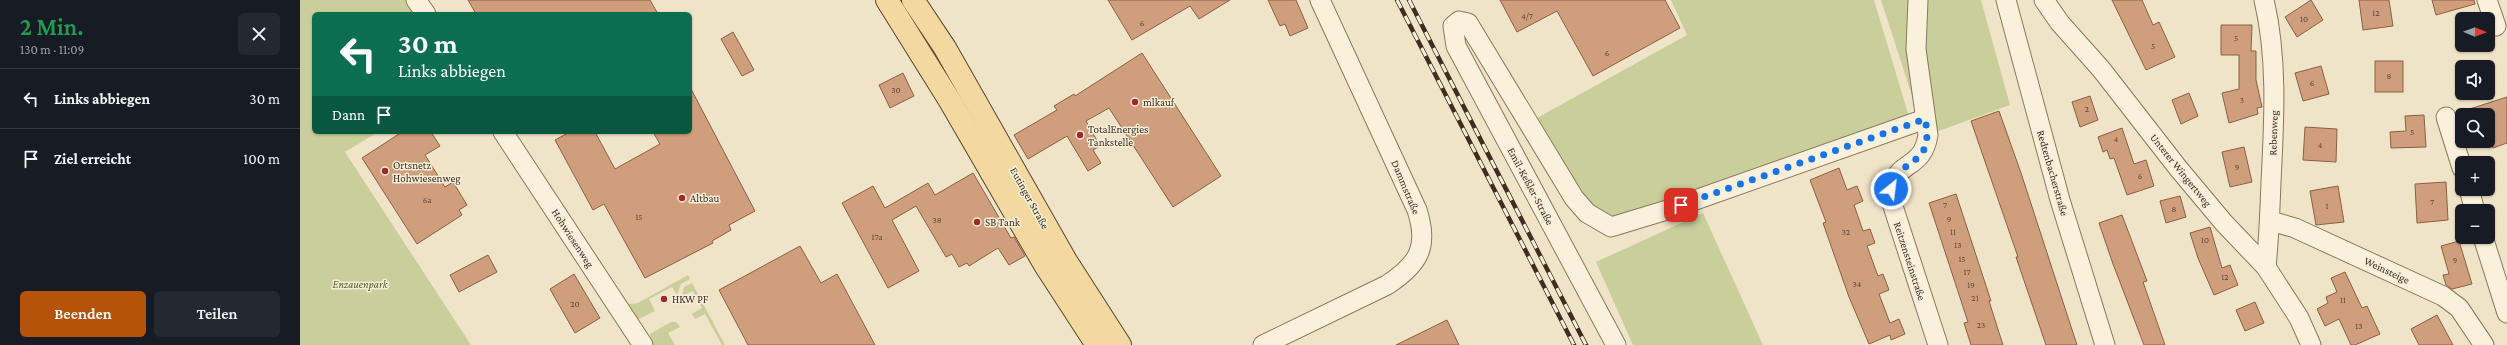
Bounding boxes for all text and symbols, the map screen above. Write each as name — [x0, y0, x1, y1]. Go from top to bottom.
house number: 12 — [2372, 8, 2380, 18]
house number: 4/7 — [1521, 11, 1533, 21]
north arrow — [2455, 12, 2495, 52]
map controls — [2455, 12, 2495, 244]
text: 2 Min. — [20, 13, 83, 40]
button: close — [238, 13, 280, 55]
house number: 10 — [2300, 14, 2308, 24]
house number: 6 — [1140, 18, 1145, 28]
icon: left — [332, 28, 384, 80]
text: 30 m — [398, 28, 458, 59]
house number: 5 — [2234, 33, 2238, 43]
house number: 5 — [2151, 41, 2155, 51]
text: 130 m · 11:09 — [20, 42, 84, 57]
house number: 6 — [1605, 48, 1610, 58]
button: sound — [2455, 60, 2495, 100]
text: Links abbiegen — [398, 61, 506, 81]
house number: 8 — [2387, 71, 2392, 81]
house number: 6 — [2310, 78, 2315, 88]
house number: 30 — [891, 85, 901, 95]
icon: left — [20, 88, 42, 110]
text: Links abbiegen — [54, 91, 150, 107]
text: 30 m — [250, 91, 280, 107]
house number: 3 — [2240, 95, 2244, 105]
place label: mlkauf — [1143, 96, 1175, 108]
marker: mlkauf — [1130, 97, 1140, 107]
icon: arrive — [373, 104, 395, 126]
house number: 2 — [2085, 104, 2089, 114]
text: Dann — [332, 107, 365, 123]
button: search — [2455, 108, 2495, 148]
street label: Rebenweg — [2266, 109, 2281, 156]
place label: TotalEnergies Tankstelle — [1088, 123, 1148, 148]
house number: 5 — [2410, 127, 2414, 137]
street label: Redtenbacherstraße — [2035, 129, 2071, 217]
marker: TotalEnergies Tankstelle — [1075, 130, 1085, 140]
street label: Unterer Wingertweg — [2147, 131, 2215, 210]
house number: 4 — [2114, 134, 2119, 144]
house number: 4 — [2318, 140, 2323, 150]
street label: Emil-Keßler-Straße — [1506, 145, 1557, 227]
icon: arrive — [20, 148, 42, 170]
text: Ziel erreicht — [54, 151, 131, 167]
text: 100 m — [243, 151, 280, 167]
button: + — [2455, 156, 2495, 196]
street label: Dammstraße — [1389, 158, 1423, 216]
place label: Ortsnetz Hohwiesenweg — [393, 159, 461, 185]
house number: 9 — [2235, 162, 2240, 172]
street label: Eutinger Straße — [1007, 165, 1052, 232]
marker: Ortsnetz Hohwiesenweg — [380, 166, 390, 176]
position arrow — [1870, 168, 1912, 210]
house number: 6 — [2138, 171, 2143, 181]
pin — [1664, 188, 1698, 222]
place label: Altbau — [690, 192, 720, 204]
marker: Altbau — [677, 193, 687, 203]
icon: arrive — [1670, 194, 1692, 216]
house number: 6a — [423, 195, 431, 205]
house number: 7 — [2430, 197, 2434, 207]
house number: 7 — [1943, 200, 1947, 210]
house number: 1 — [2326, 201, 2329, 211]
house number: 8 — [2172, 204, 2177, 214]
button: − — [2455, 204, 2495, 244]
street label: Hohwiesenweg — [549, 206, 597, 271]
house number: 15 — [635, 212, 643, 222]
house number: 9 — [1947, 214, 1952, 224]
house number: 38 — [932, 215, 942, 225]
place label: SB Tank — [985, 216, 1021, 228]
marker: SB Tank — [972, 217, 982, 227]
street label: Reitzensteinstraße — [1892, 220, 1928, 302]
house number: 32 — [1842, 227, 1850, 237]
house number: 11 — [1950, 227, 1956, 237]
house number: 17a — [871, 232, 883, 242]
house number: 10 — [2201, 235, 2209, 245]
house number: 13 — [1954, 240, 1962, 250]
house number: 15 — [1958, 254, 1966, 264]
street label: Weinsteige — [2362, 254, 2412, 287]
house number: 9 — [2453, 255, 2458, 265]
house number: 17 — [1963, 267, 1971, 277]
house number: 12 — [2221, 272, 2229, 282]
park label: Enzauenpark — [332, 278, 389, 291]
house number: 34 — [1853, 279, 1862, 289]
house number: 19 — [1967, 280, 1975, 290]
button: Beenden — [20, 291, 146, 337]
button: Teilen — [154, 291, 280, 337]
place label: HKW PF — [672, 293, 709, 305]
house number: 21 — [1971, 293, 1979, 303]
marker: HKW PF — [659, 294, 669, 304]
house number: 11 — [2340, 295, 2346, 305]
house number: 20 — [570, 299, 580, 309]
house number: 23 — [1977, 320, 1985, 330]
house number: 13 — [2355, 321, 2363, 331]

